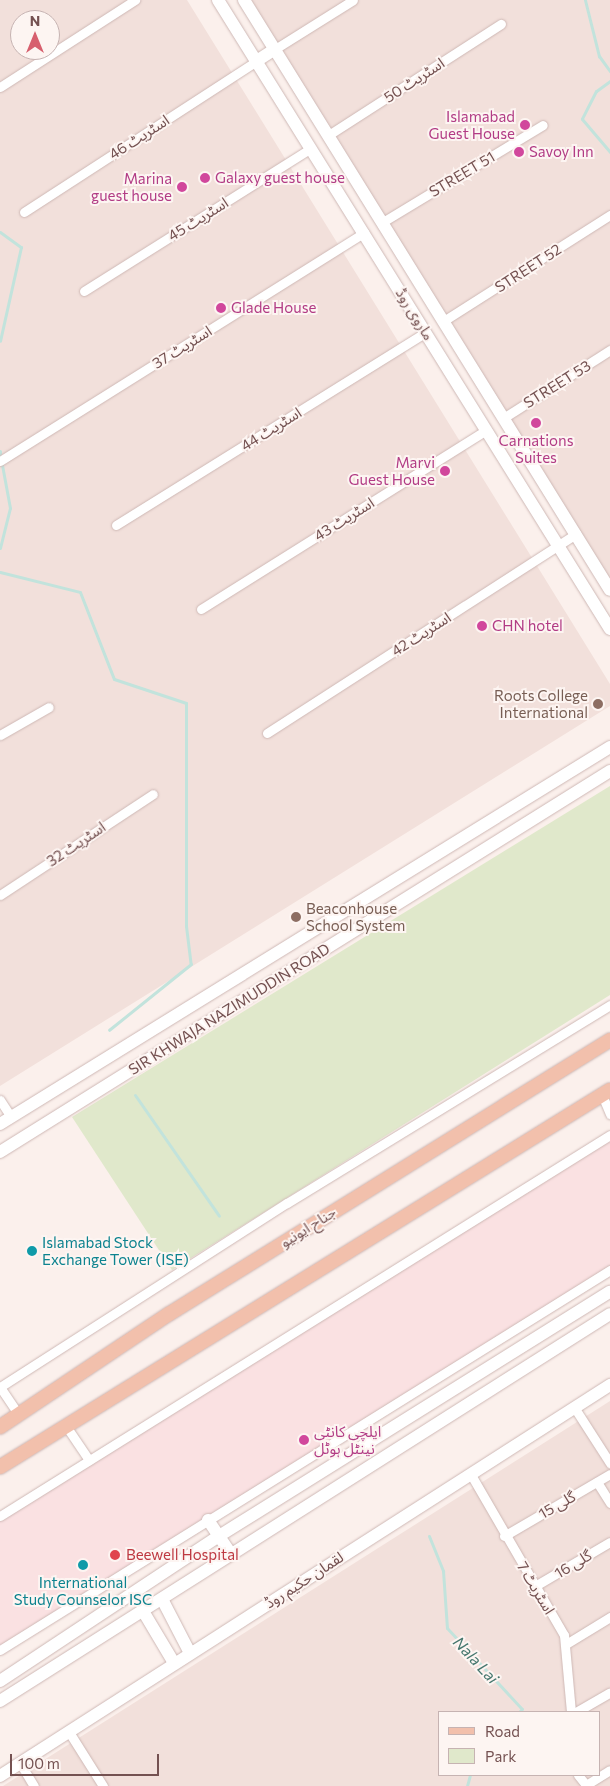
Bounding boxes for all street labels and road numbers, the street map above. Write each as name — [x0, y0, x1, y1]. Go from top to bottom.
street label: اسٹریٹ 50 — [380, 54, 448, 106]
street label: اسٹریٹ 46 — [105, 111, 173, 163]
street label: STREET 51 — [426, 147, 498, 201]
street label: اسٹریٹ 45 — [164, 193, 232, 245]
street label: STREET 52 — [491, 240, 565, 296]
street label: ماروی روڈ — [392, 285, 438, 343]
street label: اسٹریٹ 37 — [149, 322, 215, 372]
street label: STREET 53 — [520, 356, 594, 412]
street label: اسٹریٹ 44 — [237, 403, 305, 455]
street label: اسٹریٹ 43 — [311, 493, 377, 545]
street label: اسٹریٹ 42 — [388, 608, 454, 660]
street label: اسٹریٹ 32 — [43, 818, 109, 870]
street label: SIR KHWAJA NAZIMUDDIN ROAD — [125, 939, 333, 1079]
street label: جناح ایونیو — [277, 1203, 339, 1251]
street label: گلی 15 — [535, 1487, 579, 1523]
street label: گلی 16 — [551, 1546, 595, 1582]
street label: لقمان حکیم روڈ — [261, 1548, 347, 1612]
street label: اسٹریٹ 7 — [513, 1558, 559, 1618]

